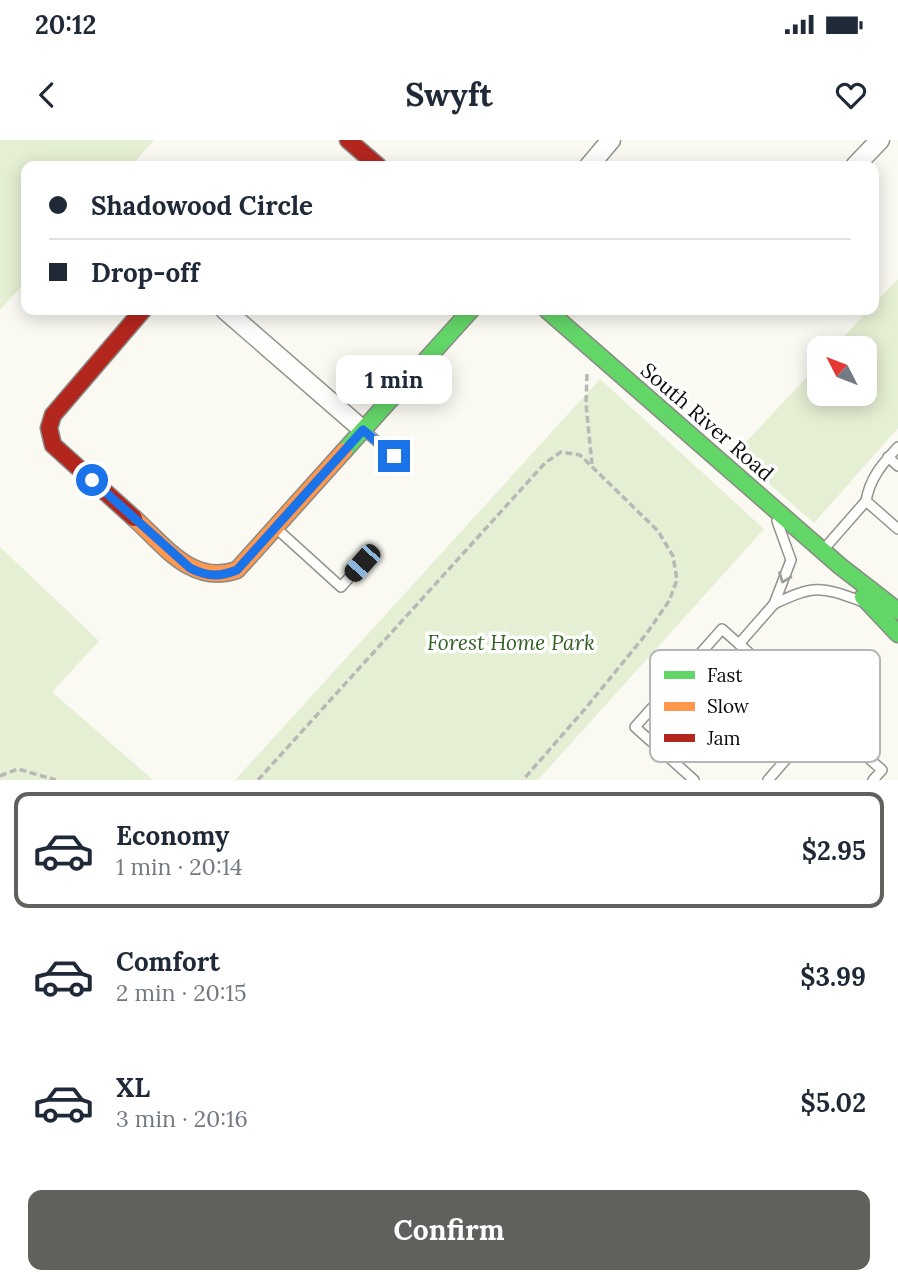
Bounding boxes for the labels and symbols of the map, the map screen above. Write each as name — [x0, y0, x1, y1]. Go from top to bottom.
north arrow — [807, 336, 877, 406]
callout: 1 min — [336, 355, 452, 404]
street label: South River Road — [635, 357, 779, 487]
route end — [378, 440, 410, 472]
route start — [76, 464, 108, 496]
car — [341, 540, 384, 586]
one-way arrow — [778, 572, 792, 584]
park label: Forest Home Park — [427, 629, 595, 656]
legend — [650, 650, 880, 762]
text: Fast — [707, 663, 743, 687]
text: Slow — [707, 694, 750, 718]
text: Jam — [706, 726, 741, 750]

